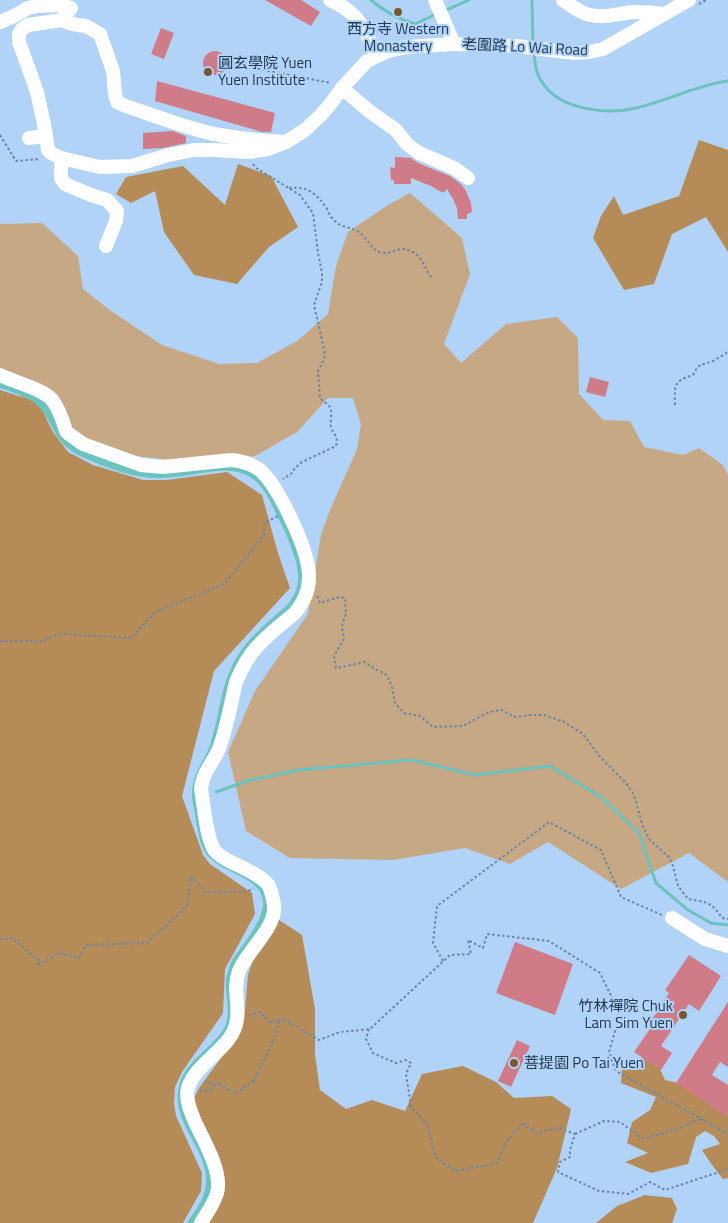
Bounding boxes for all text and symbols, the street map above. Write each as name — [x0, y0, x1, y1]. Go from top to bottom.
marker: 西方寺 Western Monastery — [392, 6, 404, 18]
place label: 西方寺 Western Monastery — [347, 17, 449, 57]
street label: 老圍路 Lo Wai Road — [461, 32, 589, 61]
place label: 圓玄學院 Yuen Yuen Institute — [218, 51, 312, 91]
marker: 圓玄學院 Yuen Yuen Institute — [202, 66, 214, 78]
place label: 竹林禪院 Chuk Lam Sim Yuen — [578, 994, 673, 1034]
marker: 竹林禪院 Chuk Lam Sim Yuen — [677, 1009, 689, 1021]
place label: 菩提園 Po Tai Yuen — [524, 1051, 644, 1074]
marker: 菩提園 Po Tai Yuen — [508, 1057, 520, 1069]

